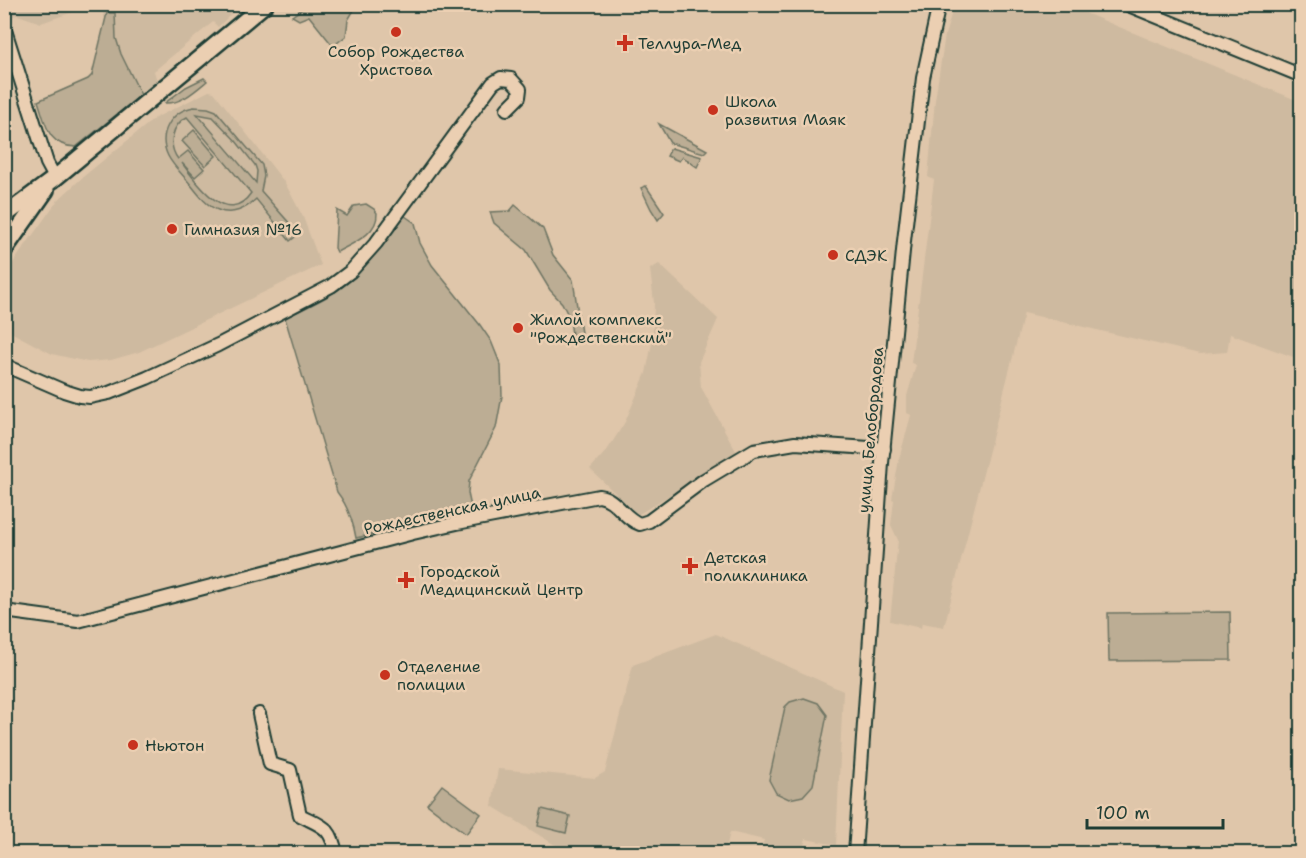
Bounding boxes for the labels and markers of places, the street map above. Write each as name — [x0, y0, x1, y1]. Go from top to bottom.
marker: Собор Рождества Христова — [389, 25, 403, 39]
place label: Теллура-Мед — [638, 33, 741, 54]
marker: Теллура-Мед — [616, 34, 634, 52]
place label: Собор Рождества Христова — [328, 41, 464, 80]
place label: Школа развития Маяк — [725, 91, 846, 130]
marker: Школа развития Маяк — [706, 103, 720, 117]
place label: Гимназия №16 — [184, 219, 302, 240]
marker: Гимназия №16 — [165, 222, 179, 236]
place label: СДЭК — [845, 245, 888, 266]
marker: СДЭК — [826, 248, 840, 262]
place label: Жилой комплекс "Рождественский" — [530, 309, 672, 348]
marker: Жилой комплекс "Рождественский" — [511, 321, 525, 335]
place label: Детская поликлиника — [704, 547, 808, 586]
marker: Детская поликлиника — [681, 557, 699, 575]
place label: Городской Медицинский Центр — [420, 561, 583, 600]
marker: Городской Медицинский Центр — [397, 571, 415, 589]
place label: Отделение полиции — [397, 656, 481, 695]
marker: Отделение полиции — [378, 668, 392, 682]
place label: Ньютон — [145, 735, 204, 756]
marker: Ньютон — [126, 738, 140, 752]

